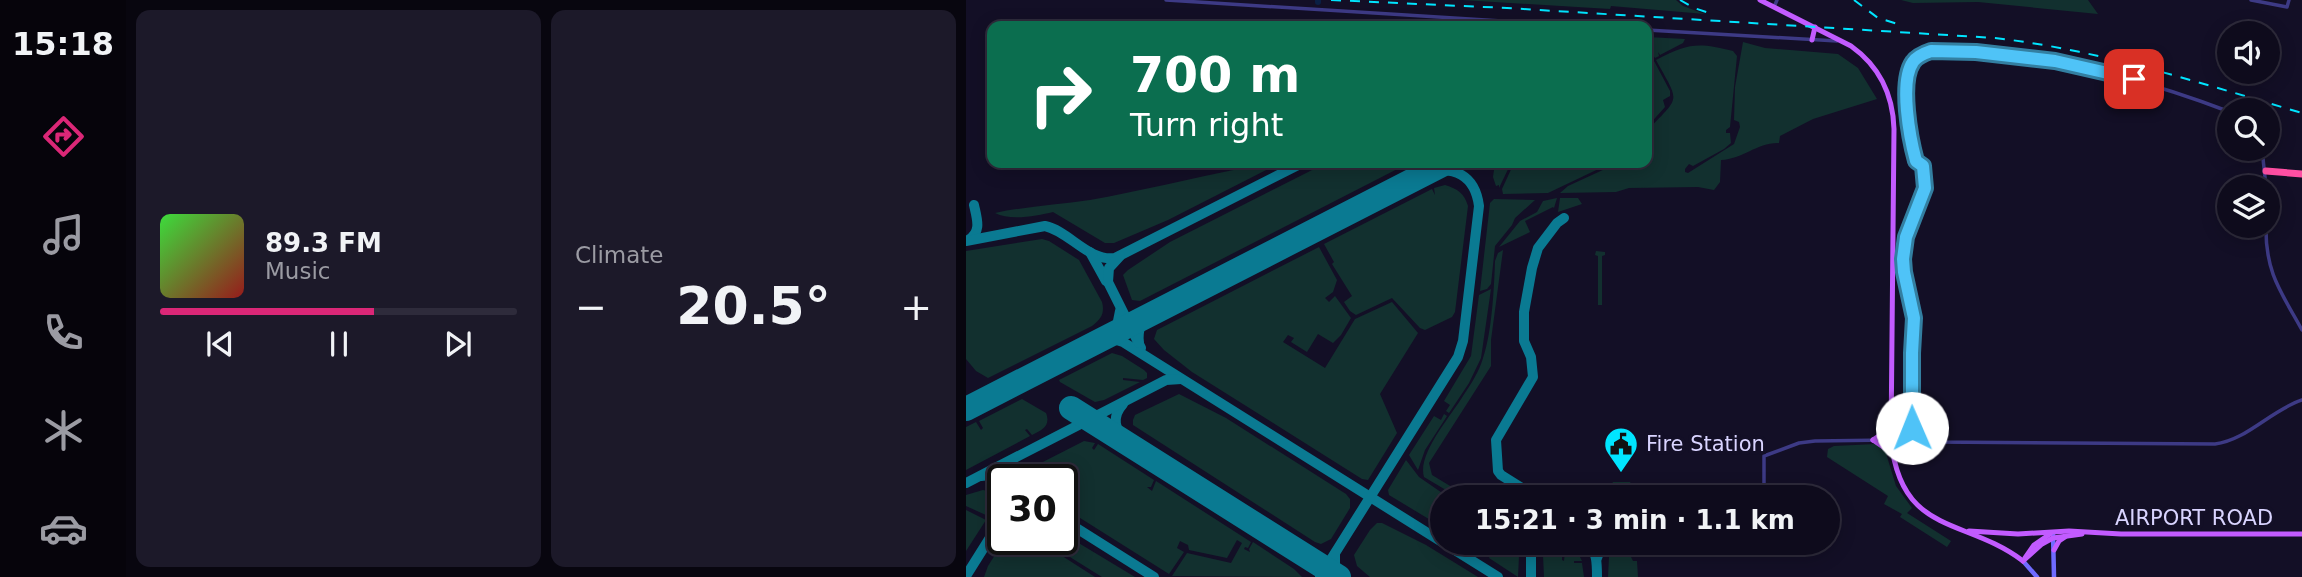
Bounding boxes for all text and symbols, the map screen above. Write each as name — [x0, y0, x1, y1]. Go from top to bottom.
map controls — [2217, 21, 2280, 238]
button: sound — [2217, 21, 2280, 84]
text: 15:18 — [12, 25, 114, 63]
text: 700 m — [1130, 47, 1300, 104]
icon: right — [1015, 49, 1106, 140]
pin — [2104, 49, 2164, 109]
icon: arrive — [2115, 60, 2153, 98]
button: search — [2217, 98, 2280, 161]
text: Turn right — [1130, 106, 1283, 144]
icon: directions — [39, 112, 88, 161]
button: layers — [2217, 175, 2280, 238]
icon: music — [39, 210, 88, 259]
text: 89.3 FM — [265, 228, 382, 258]
text: Climate — [575, 242, 664, 268]
text: Music — [265, 258, 330, 284]
text: 20.5° — [676, 276, 831, 336]
text: − — [575, 285, 607, 329]
text: + — [900, 285, 932, 329]
icon: phone — [39, 308, 88, 357]
icon: previous — [201, 325, 239, 363]
icon: pause — [320, 325, 358, 363]
icon: next — [439, 325, 477, 363]
position arrow — [1875, 391, 1949, 465]
icon: climate — [39, 406, 88, 455]
public building icon: Fire Station — [1602, 425, 1640, 474]
place label: Fire Station — [1646, 432, 1765, 456]
speed limit sign: 30 — [987, 464, 1078, 555]
icon: car — [39, 504, 88, 553]
text: 15:21 · 3 min · 1.1 km — [1475, 505, 1795, 535]
street label: AIRPORT ROAD — [2115, 506, 2273, 530]

